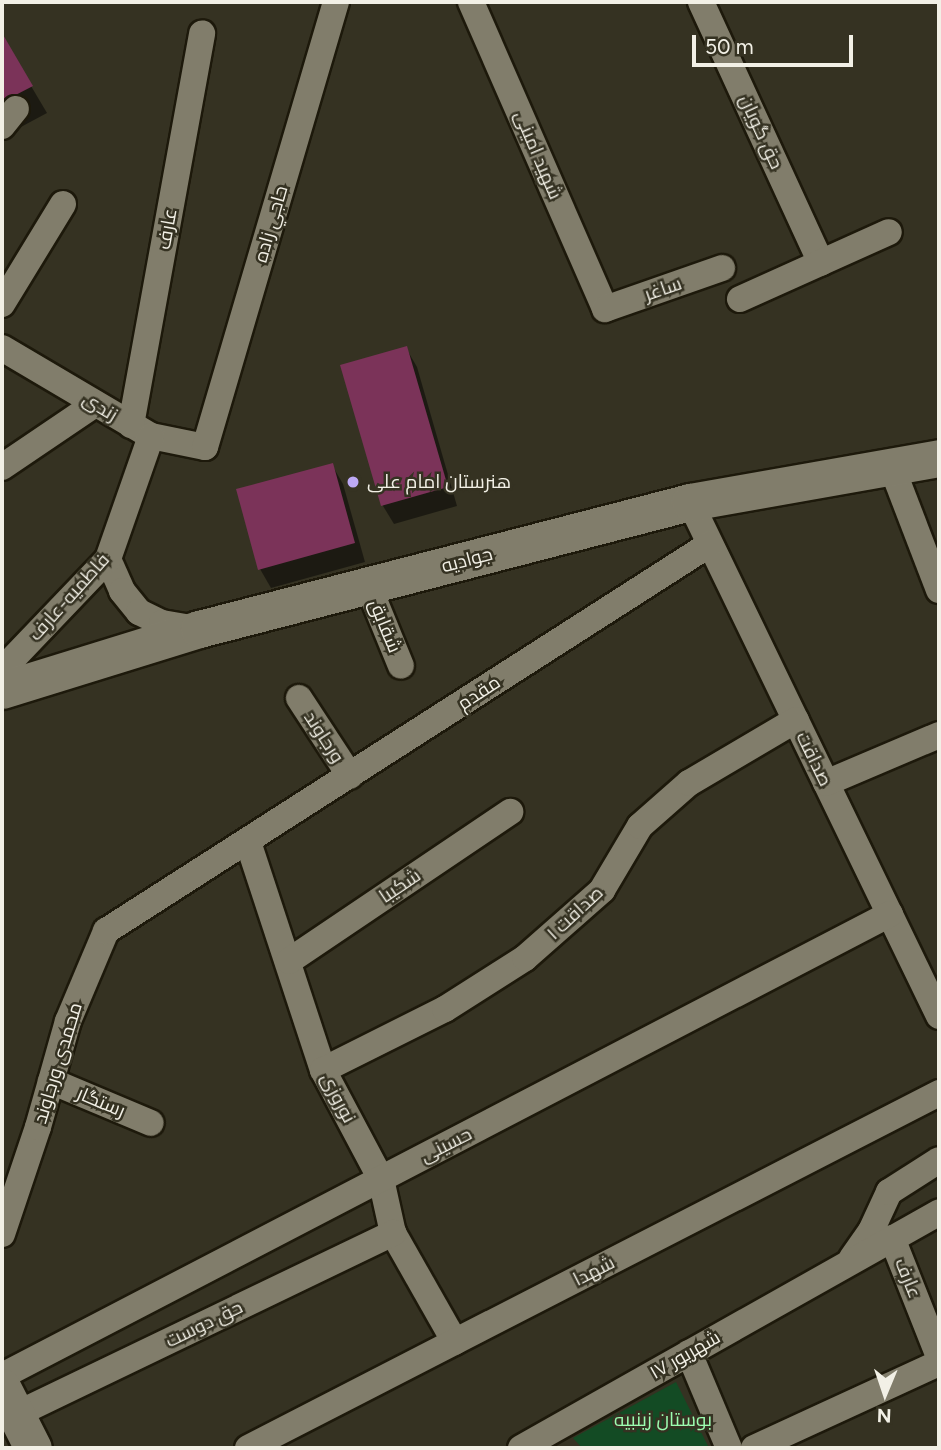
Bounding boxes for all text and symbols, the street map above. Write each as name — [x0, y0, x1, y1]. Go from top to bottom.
scale bar — [696, 21, 857, 65]
text: 50 m — [705, 34, 754, 59]
street label: حق گویان — [734, 91, 788, 173]
street label: شهید امینی — [509, 107, 567, 203]
street label: حاجي زاده — [249, 183, 293, 265]
street label: عارف — [152, 207, 182, 251]
street label: ساغر — [641, 272, 685, 306]
street label: زندی — [78, 388, 122, 426]
place label: هنرستان امام علی — [367, 471, 511, 493]
marker: هنرستان امام علی — [345, 474, 361, 490]
street label: جوادیه — [439, 542, 495, 578]
street label: فاطمیه-عارف — [24, 548, 114, 646]
street label: شقابق — [364, 596, 406, 656]
street label: مقدم — [453, 671, 505, 715]
street label: ورجاوند — [299, 707, 349, 767]
street label: صداقت — [791, 728, 837, 790]
street label: شکیبا — [375, 864, 425, 908]
street label: صداقت ۱ — [542, 881, 608, 945]
street label: محمدی ورجاوند — [29, 1000, 87, 1126]
street label: نوروزی — [315, 1069, 361, 1127]
street label: رستگار — [73, 1082, 129, 1122]
street label: حسینی — [416, 1122, 476, 1168]
street label: شهدا — [569, 1251, 619, 1291]
street label: عارف — [890, 1255, 926, 1301]
street label: حق دوست — [162, 1296, 246, 1352]
street label: ۱۷ شهریور — [646, 1326, 724, 1384]
north arrow — [850, 1359, 920, 1429]
text: N — [877, 1404, 892, 1427]
park label: بوستان زینبیه — [614, 1409, 712, 1431]

